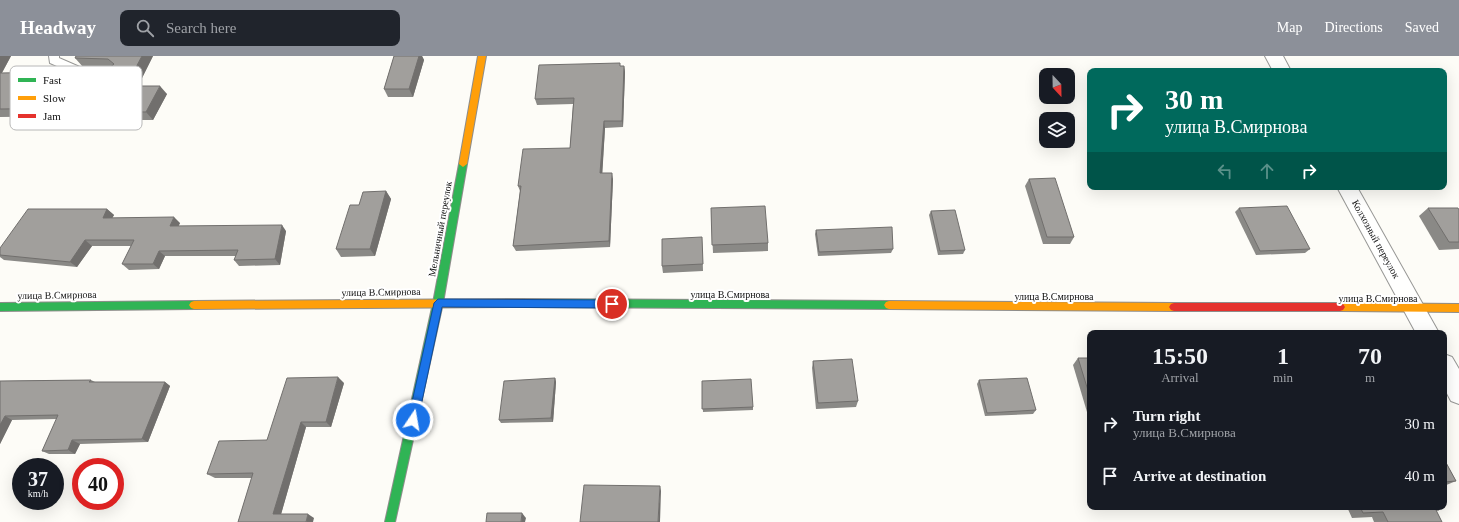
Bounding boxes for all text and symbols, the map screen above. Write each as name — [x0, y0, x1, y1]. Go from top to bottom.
search box — [120, 10, 400, 46]
text: Headway — [20, 17, 96, 38]
icon: search — [134, 17, 156, 39]
text: Search here — [166, 20, 236, 36]
text: Map — [1277, 20, 1302, 35]
text: Directions — [1324, 20, 1383, 35]
text: Saved — [1405, 20, 1439, 35]
legend — [10, 66, 142, 130]
north arrow — [1039, 68, 1075, 104]
map controls — [1039, 68, 1075, 148]
text: Fast — [43, 74, 61, 86]
icon: right — [1099, 84, 1151, 136]
text: 30 m — [1165, 84, 1223, 115]
text: Slow — [43, 92, 66, 104]
text: Jam — [43, 110, 61, 122]
button: layers — [1039, 112, 1075, 148]
text: улица В.Смирнова — [1165, 117, 1307, 137]
icon: left — [1214, 160, 1236, 182]
icon: ahead — [1256, 160, 1278, 182]
icon: right — [1298, 160, 1320, 182]
street label: Мельничный переулок — [426, 180, 454, 278]
street label: Колхозный переулок — [1350, 198, 1402, 280]
street label: улица В.Смирнова — [341, 286, 421, 298]
pin — [595, 287, 629, 321]
street label: улица В.Смирнова — [17, 289, 97, 301]
street label: улица В.Смирнова — [690, 289, 770, 300]
street label: улица В.Смирнова — [1014, 291, 1094, 302]
icon: arrive — [601, 293, 623, 315]
street label: улица В.Смирнова — [1338, 293, 1418, 304]
text: 15:50 — [1152, 343, 1208, 369]
text: 1 — [1277, 343, 1289, 369]
text: 70 — [1358, 343, 1382, 369]
text: Arrival — [1161, 370, 1199, 385]
text: min — [1273, 370, 1293, 385]
text: m — [1365, 370, 1375, 385]
position arrow — [392, 399, 434, 441]
text: Turn right — [1133, 408, 1200, 424]
icon: right — [1099, 413, 1121, 435]
text: 30 m — [1405, 416, 1435, 432]
text: улица В.Смирнова — [1133, 425, 1236, 440]
speed limit sign: 40 — [72, 458, 124, 510]
icon: arrive — [1099, 465, 1121, 487]
text: 37 — [28, 468, 48, 490]
text: Arrive at destination — [1133, 468, 1266, 484]
text: 40 m — [1405, 468, 1435, 484]
text: km/h — [28, 488, 48, 499]

